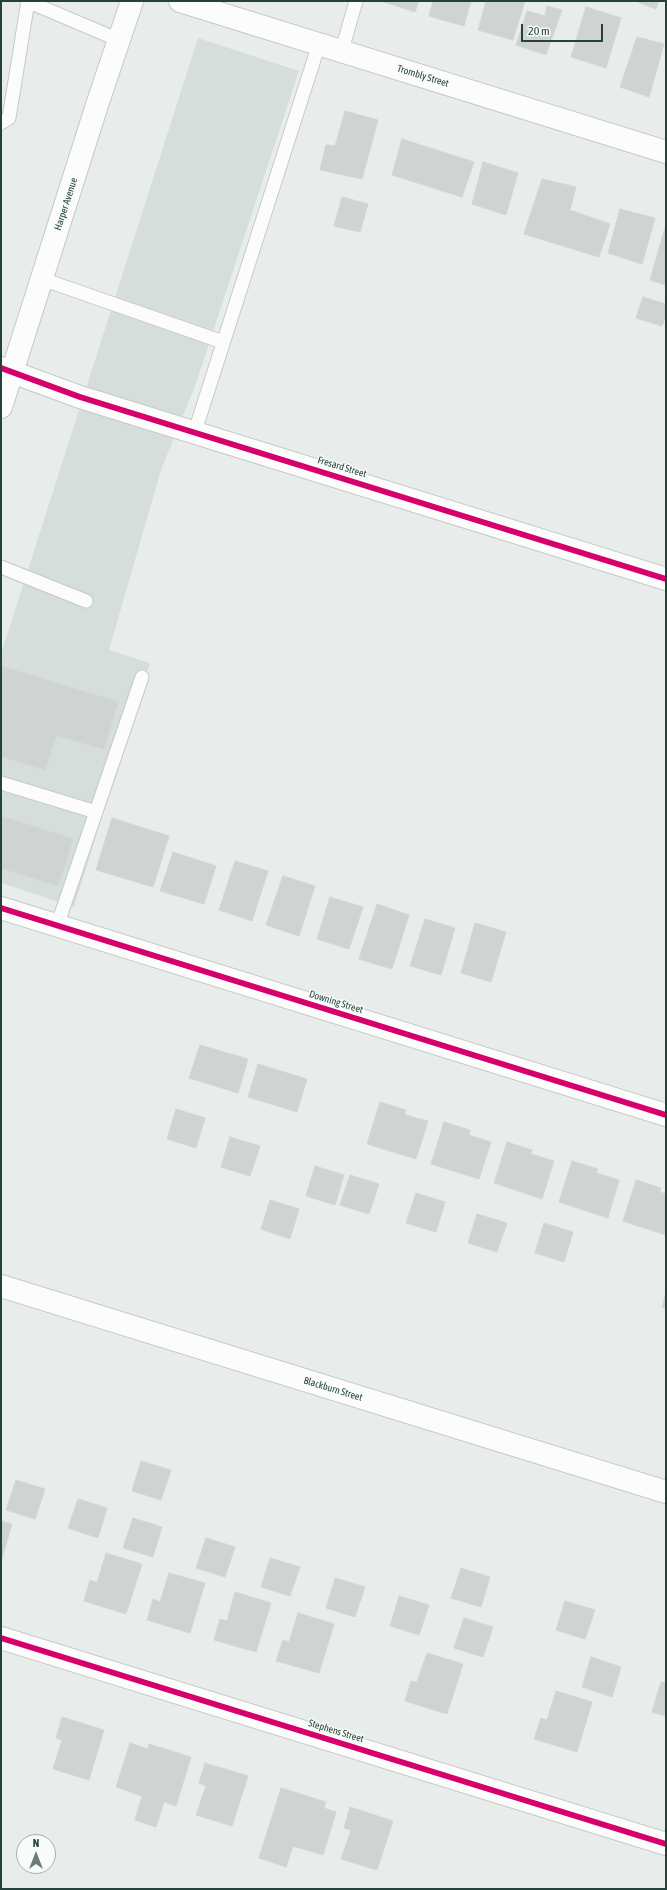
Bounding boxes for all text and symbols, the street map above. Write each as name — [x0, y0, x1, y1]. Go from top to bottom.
scale bar — [523, 16, 605, 42]
text: 20 m — [528, 24, 550, 38]
street label: Trombly Street — [396, 62, 450, 90]
street label: Harper Avenue — [52, 176, 80, 232]
street label: Fresard Street — [316, 454, 368, 480]
street label: Downing Street — [308, 988, 364, 1016]
street label: Blackburn Street — [302, 1374, 364, 1404]
street label: Stephens Street — [307, 1717, 365, 1745]
north arrow — [16, 1834, 56, 1874]
text: N — [33, 1837, 39, 1849]

